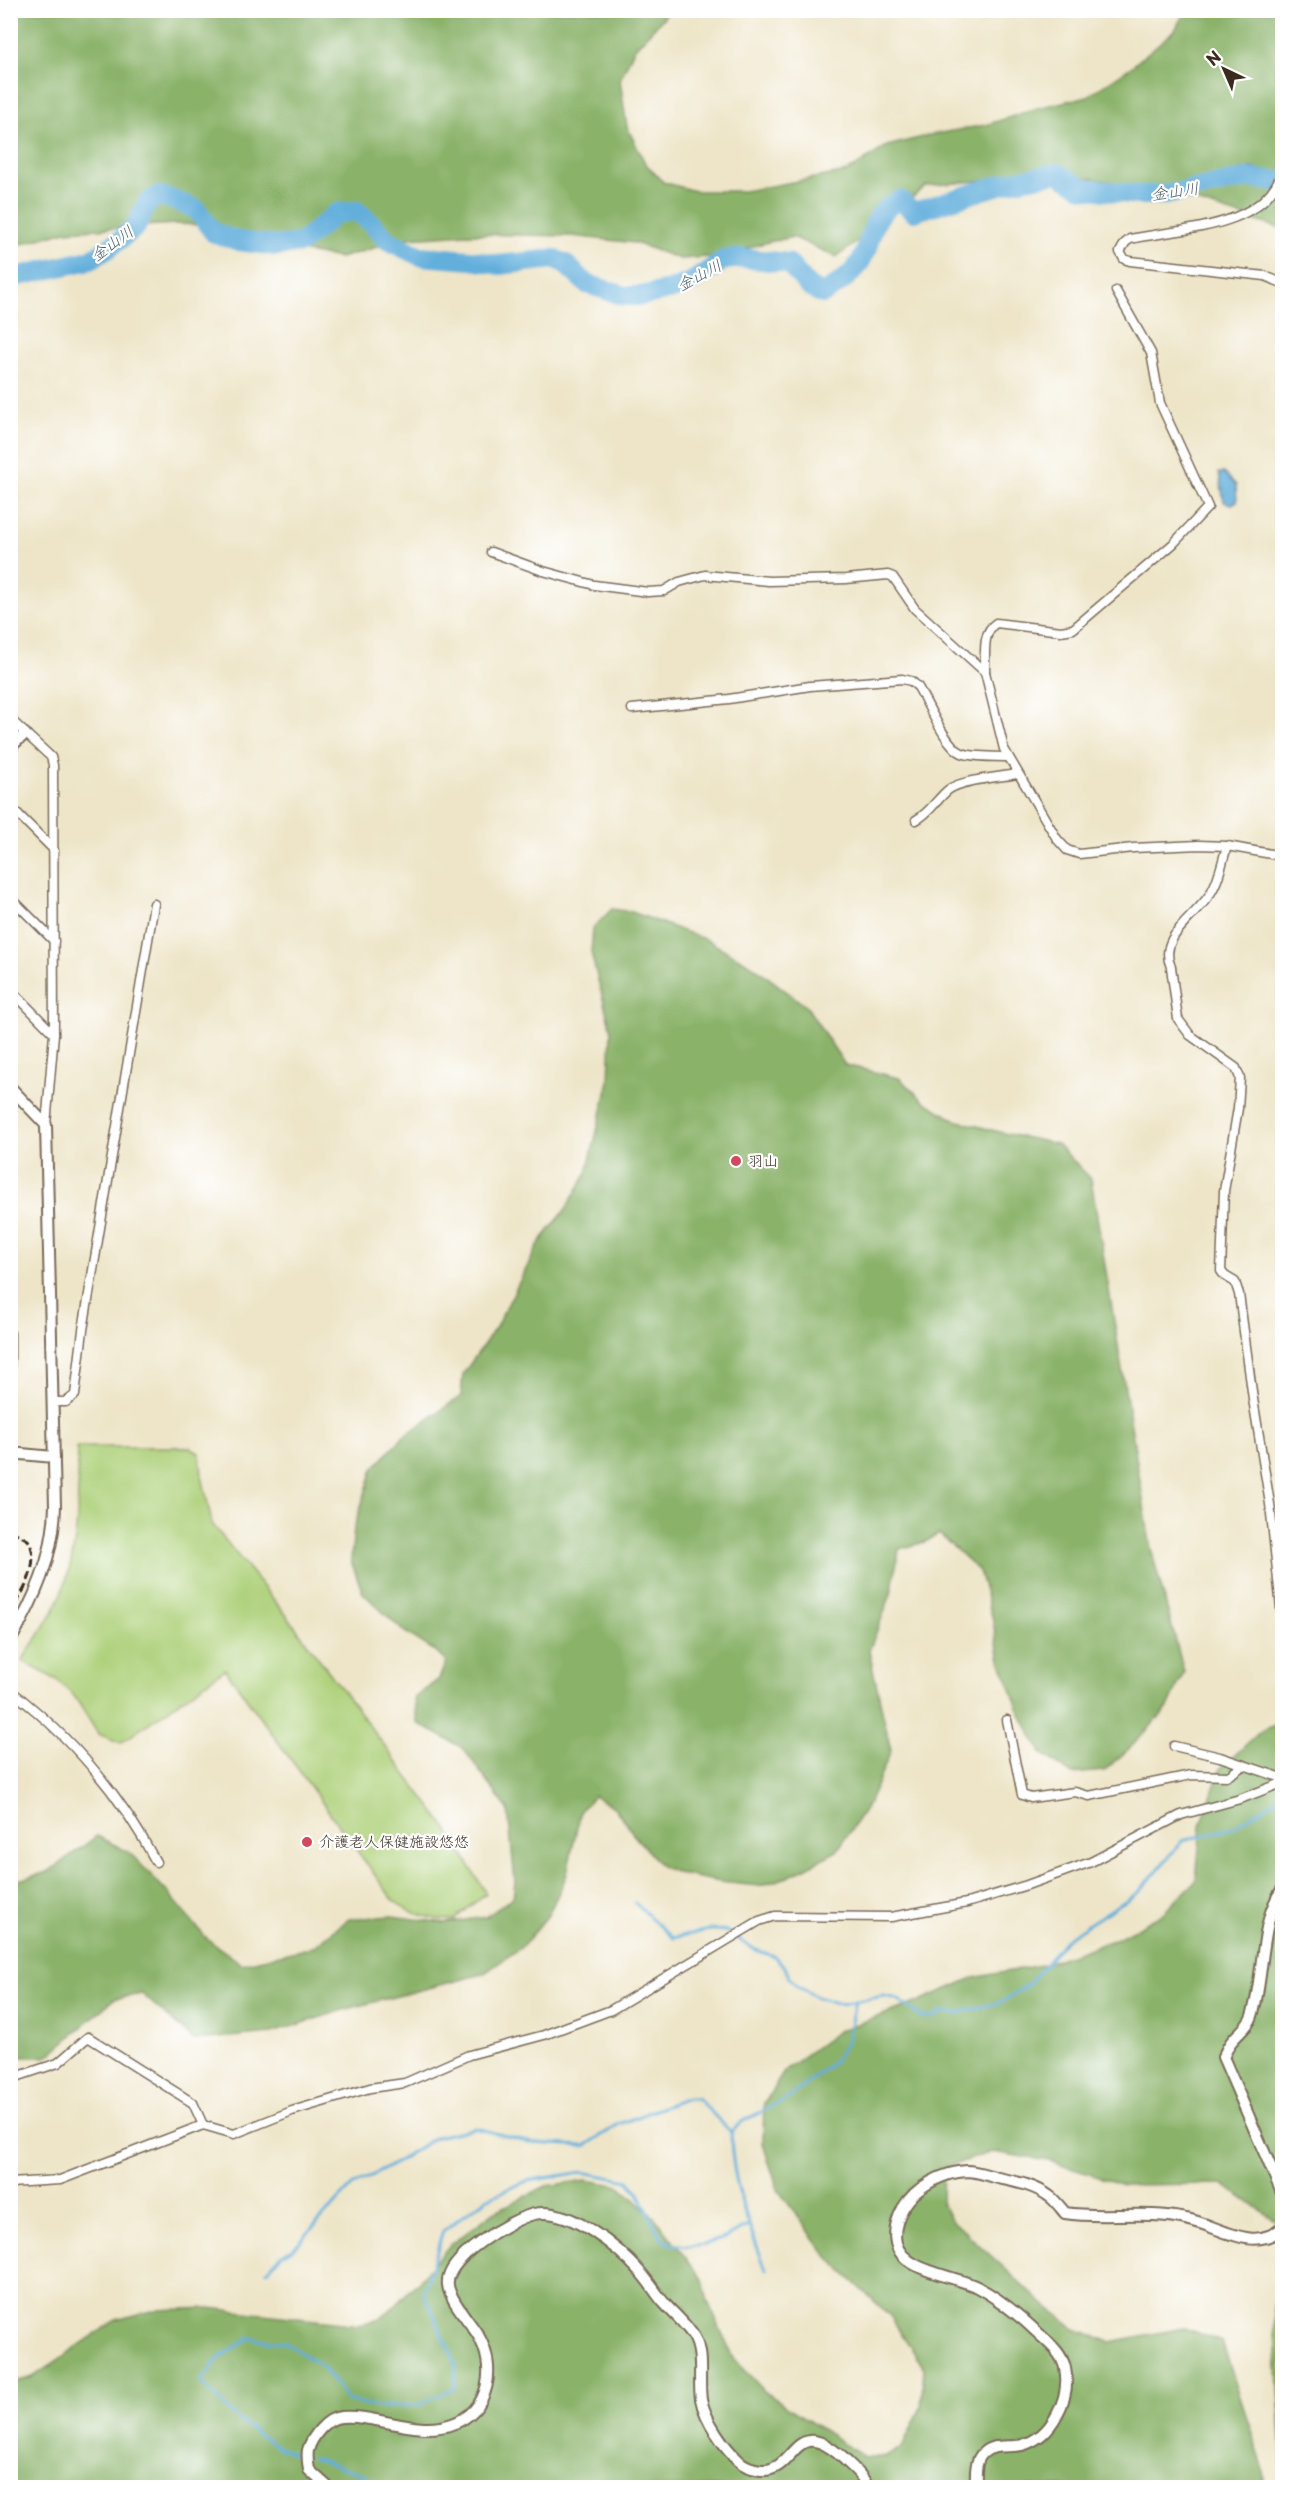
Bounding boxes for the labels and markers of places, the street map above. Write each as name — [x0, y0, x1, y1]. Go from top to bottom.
place label: 羽山 — [748, 1148, 778, 1171]
marker: 羽山 — [729, 1154, 743, 1168]
place label: 介護老人保健施設悠悠 — [319, 1829, 469, 1852]
marker: 介護老人保健施設悠悠 — [300, 1835, 314, 1849]

